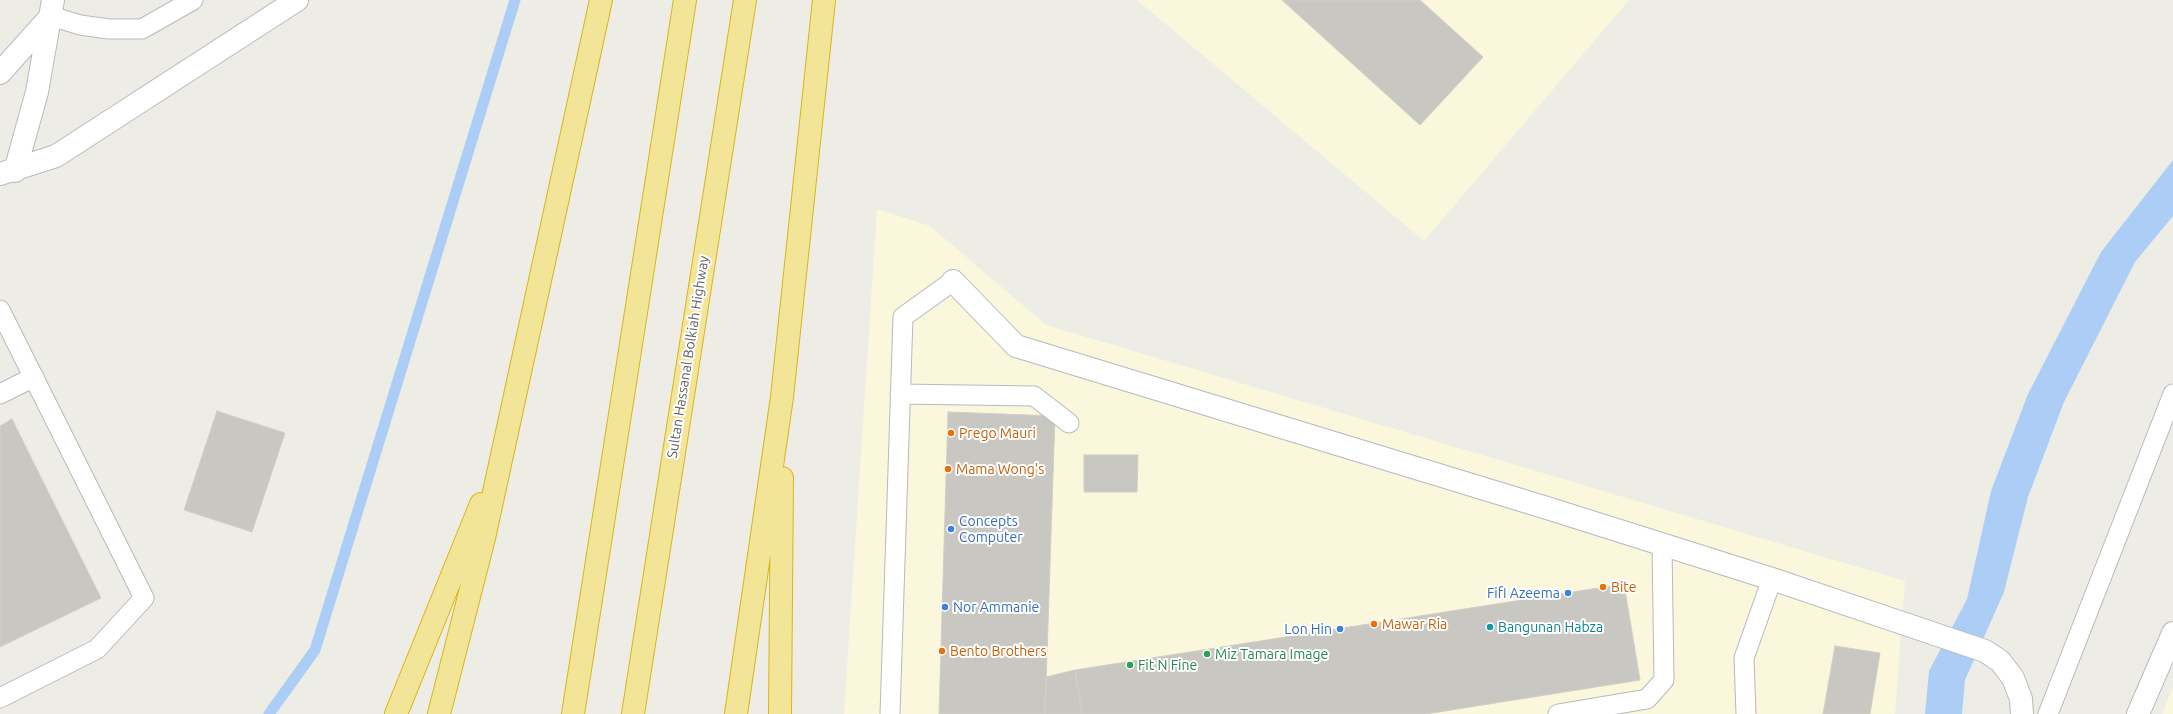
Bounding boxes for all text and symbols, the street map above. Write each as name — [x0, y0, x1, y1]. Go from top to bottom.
street label: Sultan Hassanal Bolkiah Highway — [664, 255, 712, 459]
place label: Prego Mauri — [959, 425, 1036, 441]
marker: Prego Mauri — [946, 428, 956, 438]
place label: Mama Wong's — [956, 461, 1044, 477]
marker: Mama Wong's — [943, 464, 953, 474]
place label: Concepts Computer — [959, 513, 1023, 546]
marker: Concepts Computer — [946, 524, 956, 534]
place label: Bite — [1611, 579, 1636, 595]
marker: Bite — [1598, 582, 1608, 592]
place label: Fifi Azeema — [1487, 585, 1560, 601]
marker: Fifi Azeema — [1563, 588, 1573, 598]
place label: Nor Ammanie — [953, 599, 1039, 615]
marker: Nor Ammanie — [940, 602, 950, 612]
place label: Mawar Ria — [1382, 616, 1447, 632]
marker: Mawar Ria — [1369, 619, 1379, 629]
place label: Bangunan Habza — [1498, 619, 1603, 635]
place label: Lon Hin — [1284, 621, 1332, 637]
marker: Bangunan Habza — [1485, 622, 1495, 632]
marker: Lon Hin — [1335, 624, 1345, 634]
place label: Bento Brothers — [950, 643, 1046, 659]
marker: Bento Brothers — [937, 646, 947, 656]
place label: Miz Tamara Image — [1215, 646, 1328, 662]
marker: Miz Tamara Image — [1202, 649, 1212, 659]
place label: Fit N Fine — [1138, 657, 1197, 673]
marker: Fit N Fine — [1125, 660, 1135, 670]

